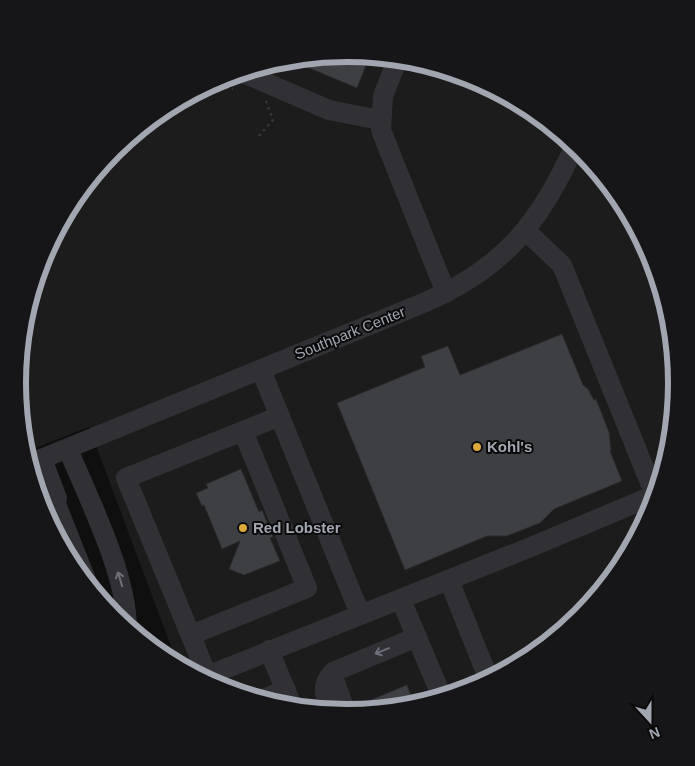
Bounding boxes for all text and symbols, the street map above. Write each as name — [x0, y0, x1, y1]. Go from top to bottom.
street label: Southpark Center — [292, 303, 408, 362]
place label: Kohl's — [487, 438, 532, 455]
marker: Kohl's — [471, 441, 483, 453]
place label: Red Lobster — [253, 519, 341, 536]
marker: Red Lobster — [237, 522, 249, 534]
one-way arrow — [114, 571, 124, 587]
one-way arrow — [375, 647, 390, 656]
north arrow — [625, 696, 675, 746]
text: N — [647, 724, 662, 742]

